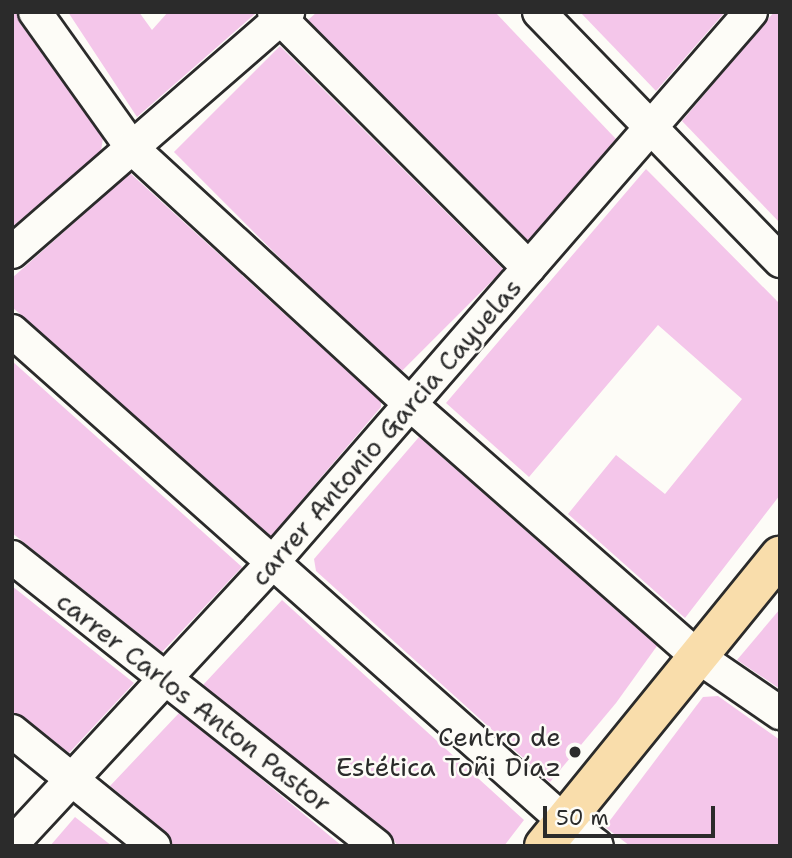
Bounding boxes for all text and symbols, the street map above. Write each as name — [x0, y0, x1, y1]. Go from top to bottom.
street label: carrer Antonio Garcia Cayuelas — [244, 272, 528, 592]
street label: carrer Carlos Anton Pastor — [51, 585, 337, 819]
place label: Centro de Estética Toñi Díaz — [336, 721, 561, 782]
marker: Centro de Estética Toñi Díaz — [567, 744, 583, 760]
scale bar — [547, 792, 718, 836]
text: 50 m — [556, 804, 609, 832]

